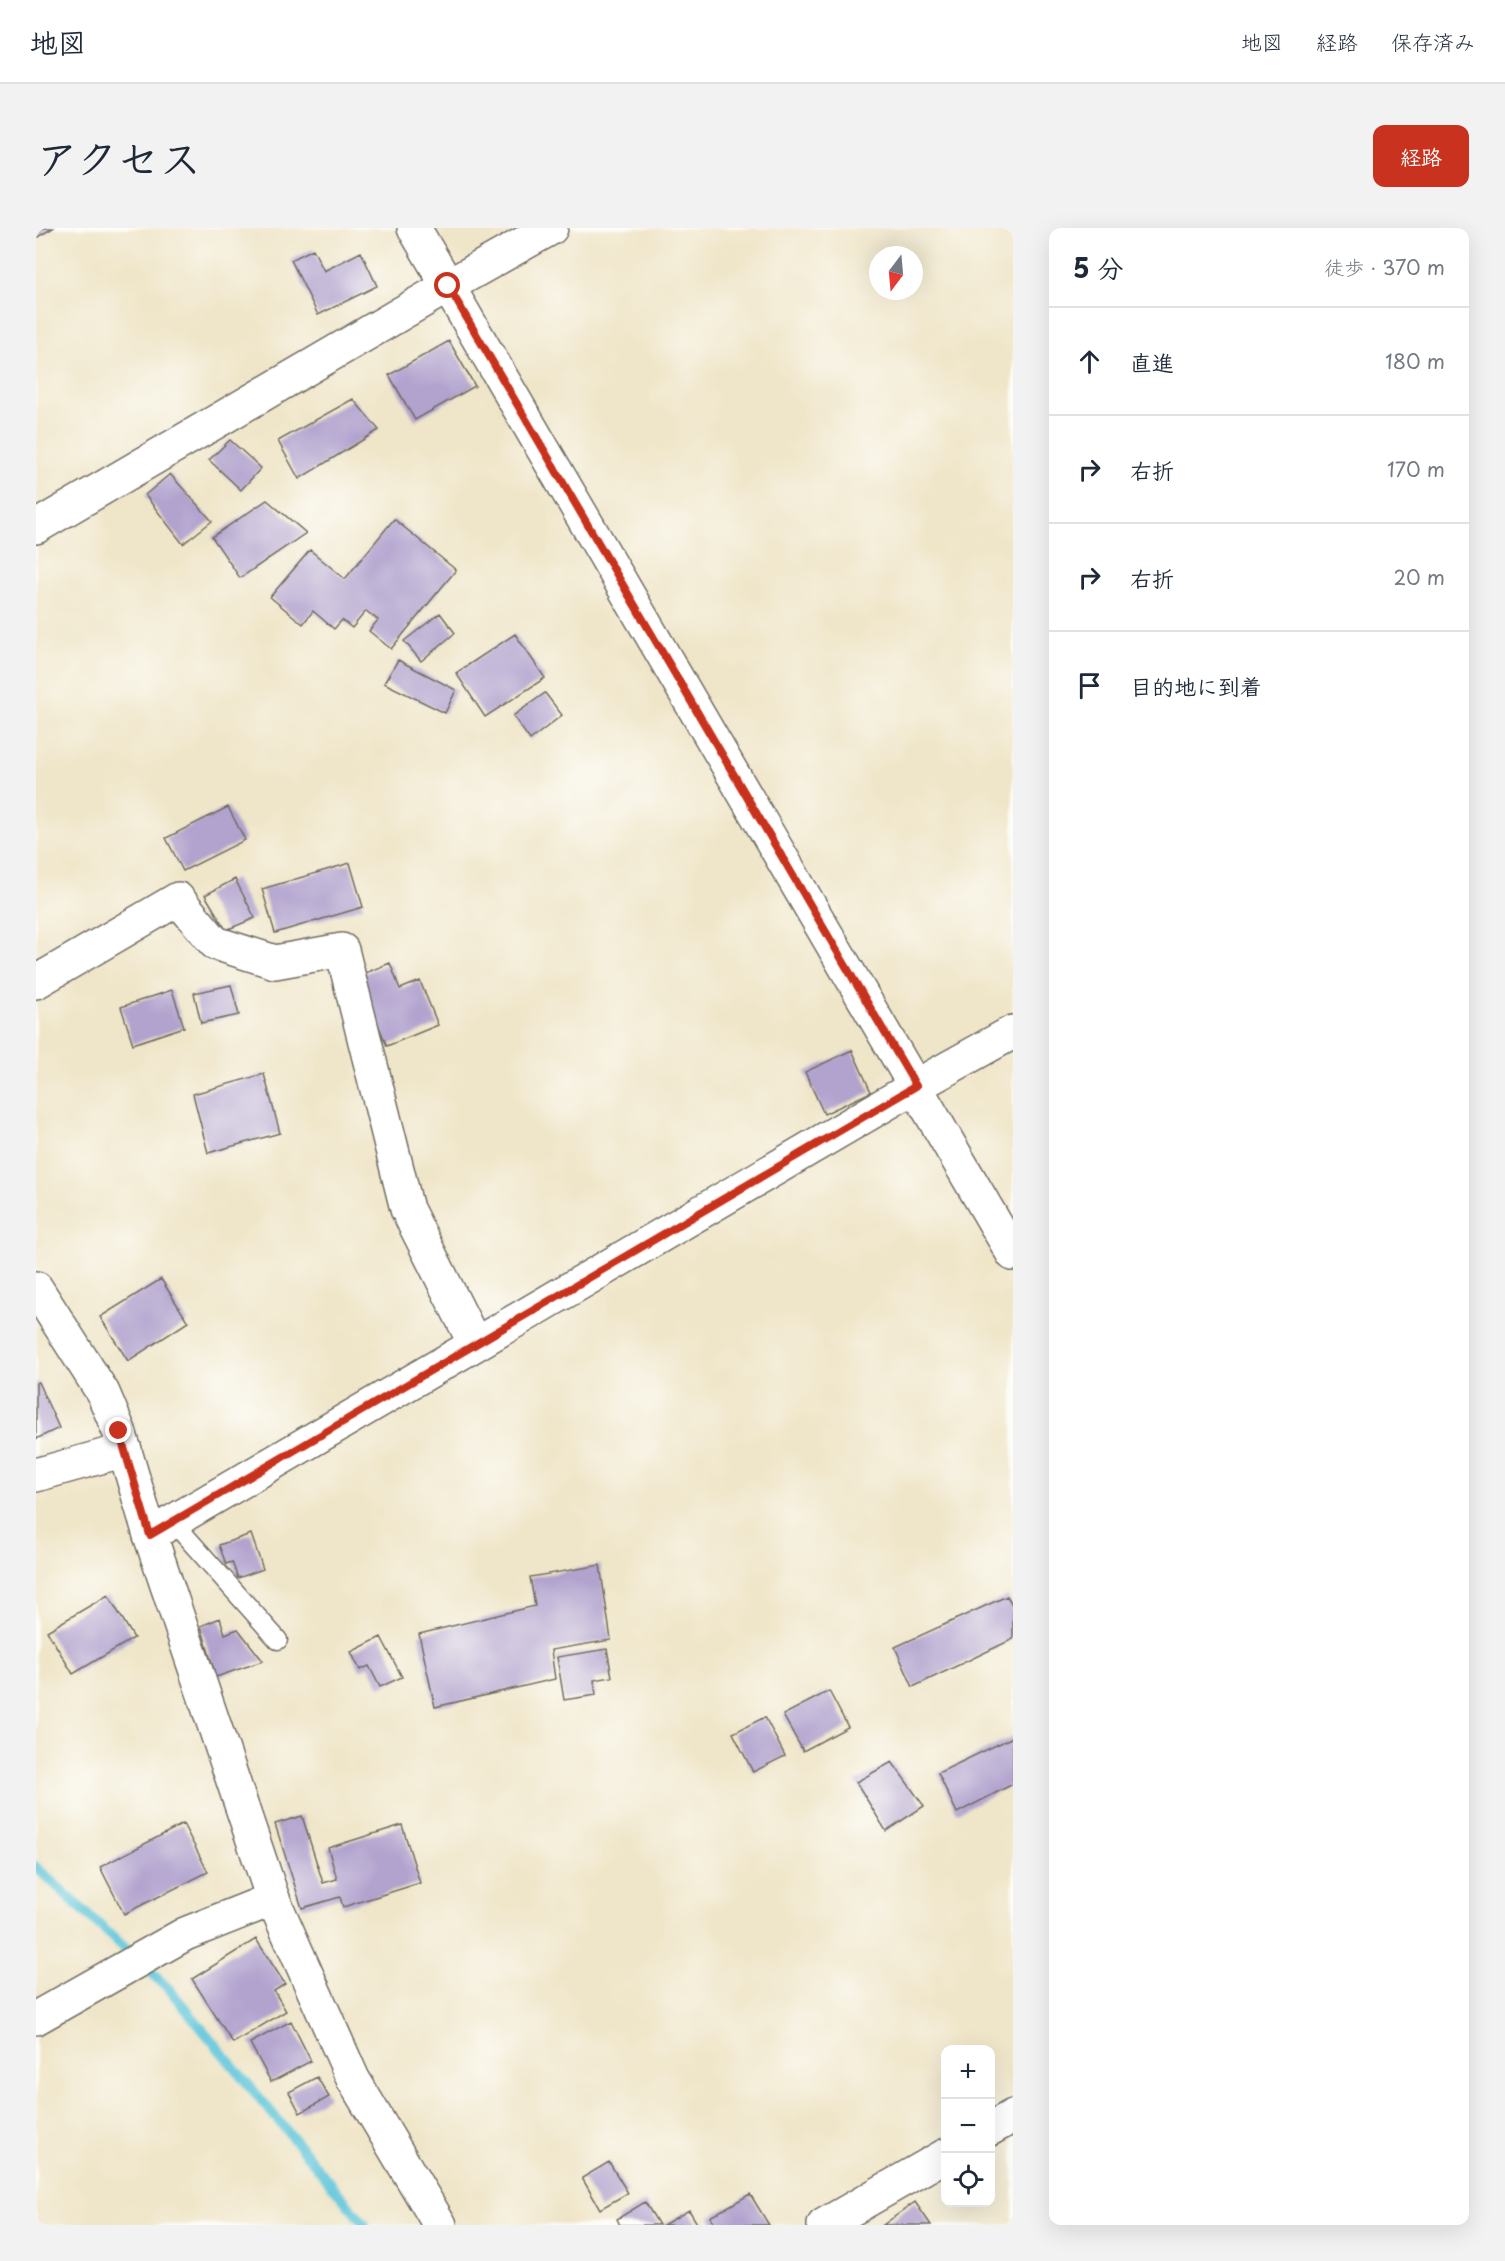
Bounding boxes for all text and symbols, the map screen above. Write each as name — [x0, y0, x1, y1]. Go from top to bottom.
text: 地図 — [30, 20, 86, 63]
text: 地図 — [1241, 25, 1283, 57]
text: 経路 — [1316, 25, 1358, 57]
text: 保存済み — [1391, 25, 1475, 57]
text: アクセス — [36, 125, 201, 188]
button: 経路 — [1373, 125, 1469, 187]
north arrow — [869, 246, 923, 300]
text: 5 分 — [1073, 248, 1123, 287]
text: 徒歩 · 370 m — [1324, 252, 1445, 282]
route start — [434, 272, 460, 298]
icon: ahead — [1073, 345, 1106, 378]
text: 直進 — [1130, 345, 1174, 378]
text: 180 m — [1385, 346, 1445, 376]
icon: right — [1073, 453, 1106, 486]
text: 右折 — [1130, 453, 1174, 486]
text: 170 m — [1387, 454, 1445, 484]
icon: right — [1073, 561, 1106, 594]
text: 右折 — [1130, 561, 1174, 594]
text: 20 m — [1393, 562, 1445, 592]
icon: arrive — [1073, 669, 1106, 702]
text: 目的地に到着 — [1130, 669, 1262, 702]
route end — [105, 1417, 131, 1443]
map controls — [941, 2045, 995, 2207]
button: + — [941, 2045, 995, 2099]
button: − — [941, 2099, 995, 2153]
button: locate — [941, 2153, 995, 2207]

